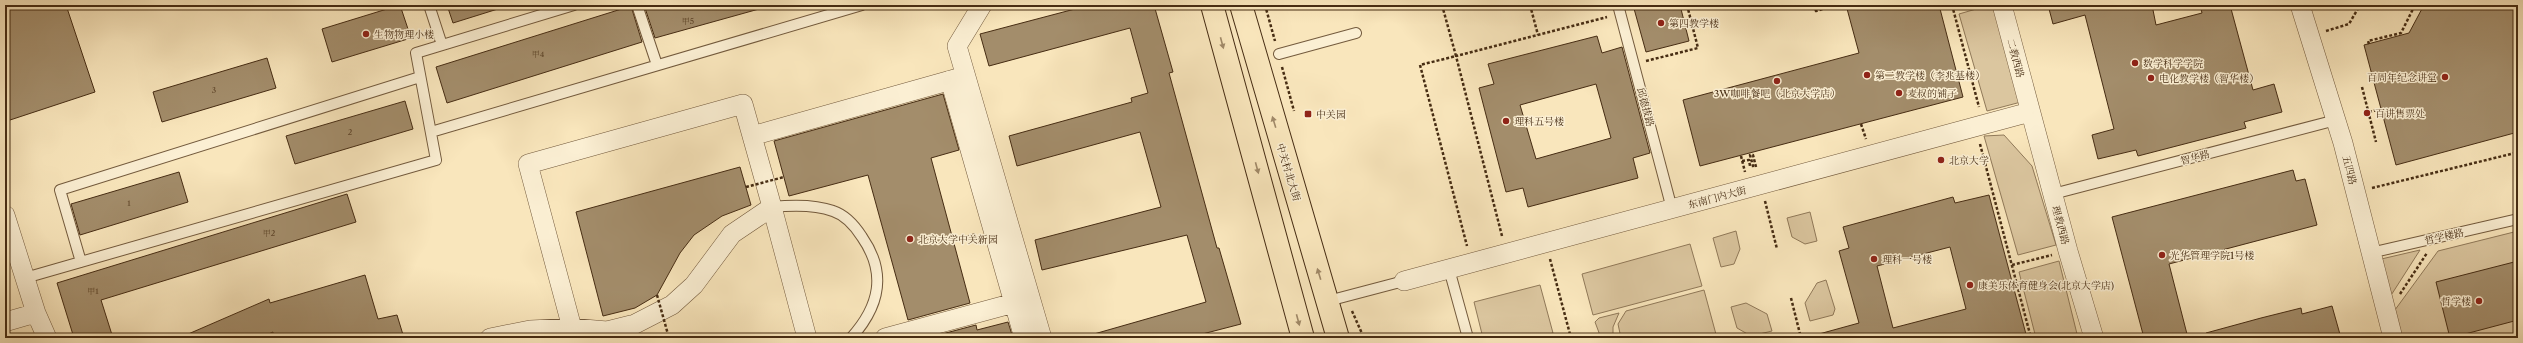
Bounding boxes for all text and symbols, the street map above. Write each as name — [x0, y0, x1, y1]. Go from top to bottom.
house number: 甲5 — [682, 16, 694, 26]
place label: 第四教学楼 — [1669, 17, 1719, 30]
marker: 第四教学楼 — [1656, 18, 1666, 28]
place label: 生物物理小楼 — [374, 28, 434, 41]
marker: 生物物理小楼 — [361, 29, 371, 39]
one-way arrow — [1219, 37, 1225, 49]
street label: 二教西路 — [2004, 37, 2027, 79]
house number: 甲4 — [532, 49, 545, 59]
place label: 数学科学学院 — [2143, 57, 2203, 70]
marker: 数学科学学院 — [2130, 58, 2140, 68]
place label: 第二教学楼（李兆基楼） — [1875, 69, 1985, 82]
marker: 第二教学楼（李兆基楼） — [1862, 70, 1872, 80]
place label: 百周年纪念讲堂 — [2367, 71, 2437, 84]
place label: 电化教学楼（智华楼） — [2159, 72, 2259, 85]
marker: 百周年纪念讲堂 — [2440, 72, 2450, 82]
marker: 电化教学楼（智华楼） — [2146, 73, 2156, 83]
marker: 3W咖啡餐吧（北京大学店） — [1772, 76, 1782, 86]
house number: 3 — [212, 85, 216, 95]
street label: 邱德拔路 — [1634, 86, 1657, 128]
place label: 3W咖啡餐吧（北京大学店） — [1714, 87, 1840, 100]
place label: 麦叔的铺子 — [1907, 87, 1957, 100]
marker: 麦叔的铺子 — [1894, 88, 1904, 98]
place label: 百讲售票处 — [2375, 107, 2425, 120]
place label: 中关园 — [1316, 108, 1346, 121]
marker: 百讲售票处 — [2362, 108, 2372, 118]
marker: 中关园 — [1303, 109, 1313, 119]
place label: 理科五号楼 — [1514, 115, 1564, 128]
one-way arrow — [1271, 116, 1277, 128]
marker: 理科五号楼 — [1501, 116, 1511, 126]
house number: 2 — [348, 127, 353, 137]
street label: 中关村北大街 — [1274, 142, 1304, 203]
street label: 智华路 — [2179, 147, 2211, 168]
place label: 北京大学 — [1949, 154, 1989, 167]
street label: 五四路 — [2340, 154, 2359, 186]
marker: 北京大学 — [1936, 155, 1946, 165]
one-way arrow — [1254, 162, 1260, 174]
street label: 东南门内大街 — [1686, 183, 1748, 212]
house number: 1 — [127, 198, 131, 208]
street label: 理教西路 — [2049, 204, 2072, 246]
street label: 哲学楼路 — [2423, 226, 2465, 247]
house number: 甲2 — [263, 228, 276, 238]
place label: 北京大学中关新园 — [918, 233, 998, 246]
marker: 北京大学中关新园 — [905, 234, 915, 244]
place label: 光华管理学院1号楼 — [2170, 249, 2254, 262]
marker: 光华管理学院1号楼 — [2157, 250, 2167, 260]
place label: 理科一号楼 — [1882, 253, 1932, 266]
marker: 理科一号楼 — [1869, 254, 1879, 264]
one-way arrow — [1316, 267, 1322, 279]
place label: 康美乐体育健身会(北京大学店) — [1978, 279, 2114, 292]
marker: 康美乐体育健身会(北京大学店) — [1965, 280, 1975, 290]
house number: 甲1 — [87, 286, 99, 296]
place label: 哲学楼 — [2441, 295, 2471, 308]
marker: 哲学楼 — [2474, 296, 2484, 306]
one-way arrow — [1295, 315, 1301, 327]

